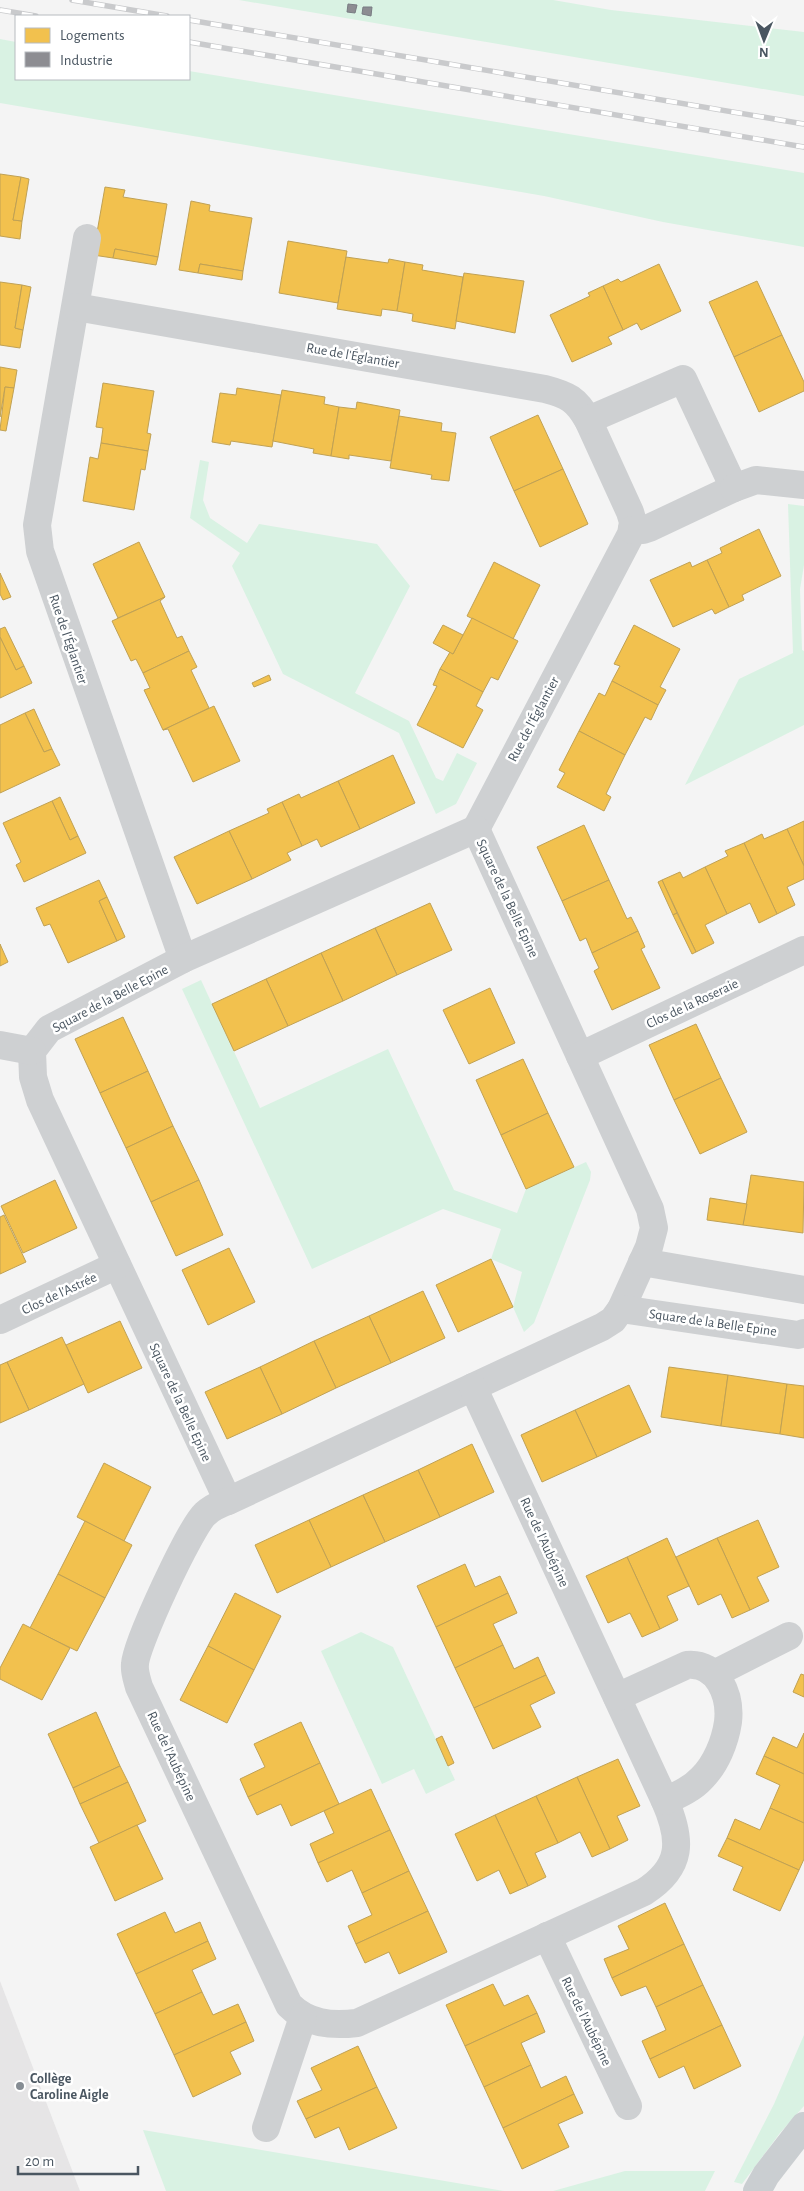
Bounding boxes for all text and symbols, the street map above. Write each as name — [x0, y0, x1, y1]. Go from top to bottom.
legend — [15, 15, 190, 80]
north arrow — [739, 15, 789, 65]
text: Logements — [60, 28, 125, 43]
text: N — [759, 45, 769, 59]
text: Industrie — [60, 53, 113, 68]
street label: Rue de l'Églantier — [305, 338, 401, 371]
street label: Rue de l'Églantier — [46, 592, 93, 686]
street label: Rue de l'Églantier — [503, 673, 562, 764]
street label: Square de la Belle Epine — [474, 837, 541, 960]
street label: Square de la Belle Epine — [50, 962, 171, 1035]
street label: Clos de la Roseraie — [644, 976, 741, 1031]
street label: Clos de l'Astrée — [20, 1270, 99, 1317]
street label: Square de la Belle Epine — [648, 1307, 778, 1339]
street label: Square de la Belle Epine — [147, 1341, 214, 1464]
street label: Rue de l'Aubépine — [517, 1495, 571, 1589]
street label: Rue de l'Aubépine — [144, 1709, 198, 1803]
street label: Rue de l'Aubépine — [559, 1975, 614, 2068]
place label: Collège Caroline Aigle — [30, 2072, 109, 2102]
marker: Collège Caroline Aigle — [14, 2080, 26, 2092]
scale bar — [18, 2144, 138, 2176]
text: 20 m — [25, 2154, 54, 2169]

